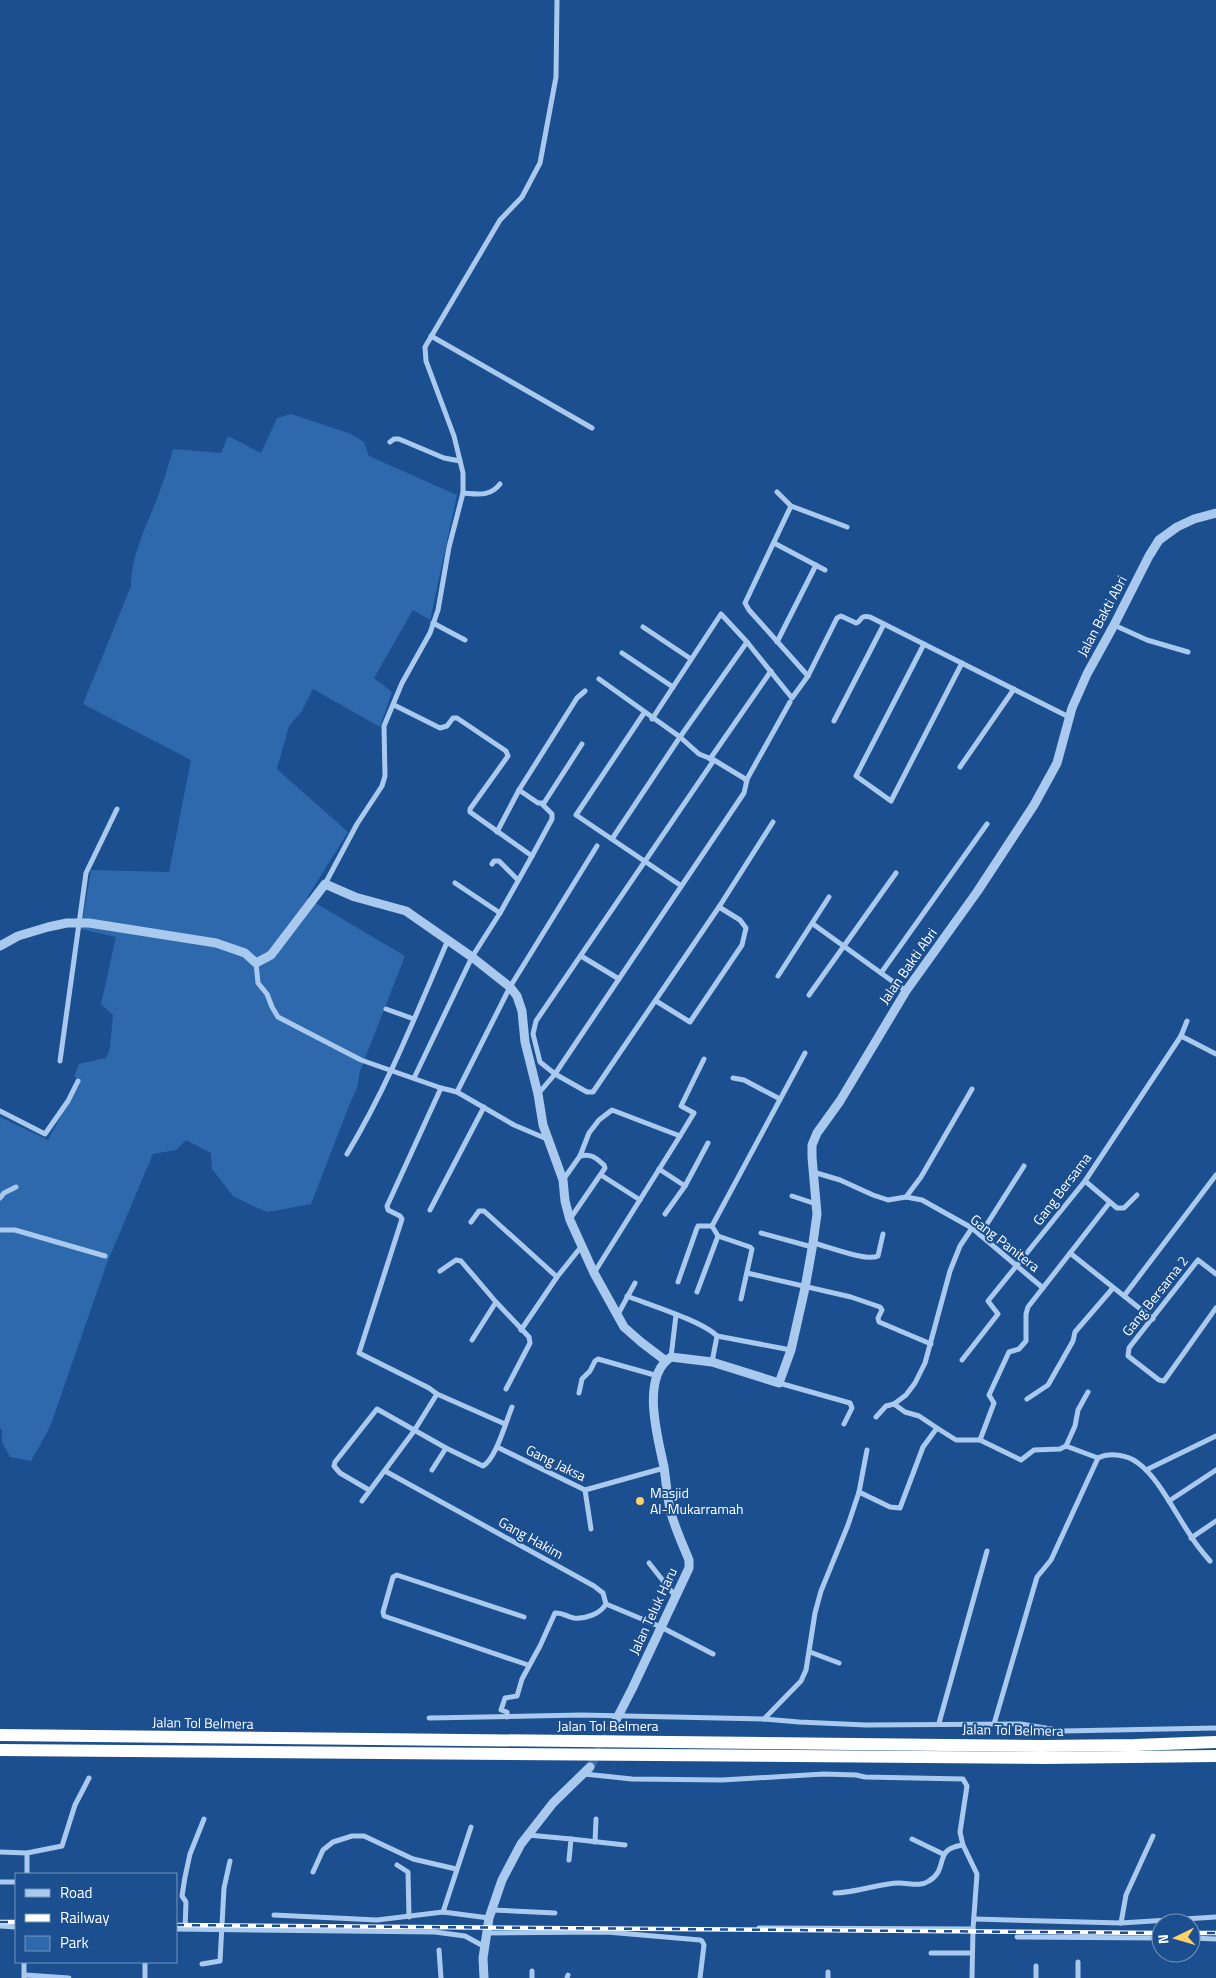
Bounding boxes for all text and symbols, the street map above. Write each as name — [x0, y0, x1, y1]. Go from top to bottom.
street label: Jalan Bakti Abri — [1071, 572, 1132, 660]
street label: Jalan Bakti Abri — [873, 923, 942, 1008]
street label: Gang Bersama — [1027, 1148, 1096, 1229]
street label: Gang Panitera — [966, 1209, 1045, 1276]
street label: Gang Bersama 2 — [1116, 1251, 1193, 1340]
street label: Gang Jaksa — [523, 1439, 590, 1486]
place label: Masjid Al-Mukarramah — [650, 1482, 744, 1519]
marker: Masjid Al-Mukarramah — [634, 1495, 646, 1507]
street label: Gang Hakim — [495, 1511, 568, 1564]
street label: Jalan Teluk Haru — [623, 1564, 682, 1658]
street label: Jalan Tol Belmera — [152, 1711, 254, 1734]
street label: Jalan Tol Belmera — [557, 1715, 659, 1736]
street label: Jalan Tol Belmera — [962, 1718, 1064, 1741]
legend — [15, 1873, 178, 1963]
text: Road — [60, 1881, 92, 1904]
text: Railway — [60, 1906, 110, 1929]
north arrow — [1151, 1913, 1201, 1963]
text: Park — [60, 1931, 89, 1954]
text: N — [1152, 1933, 1173, 1945]

